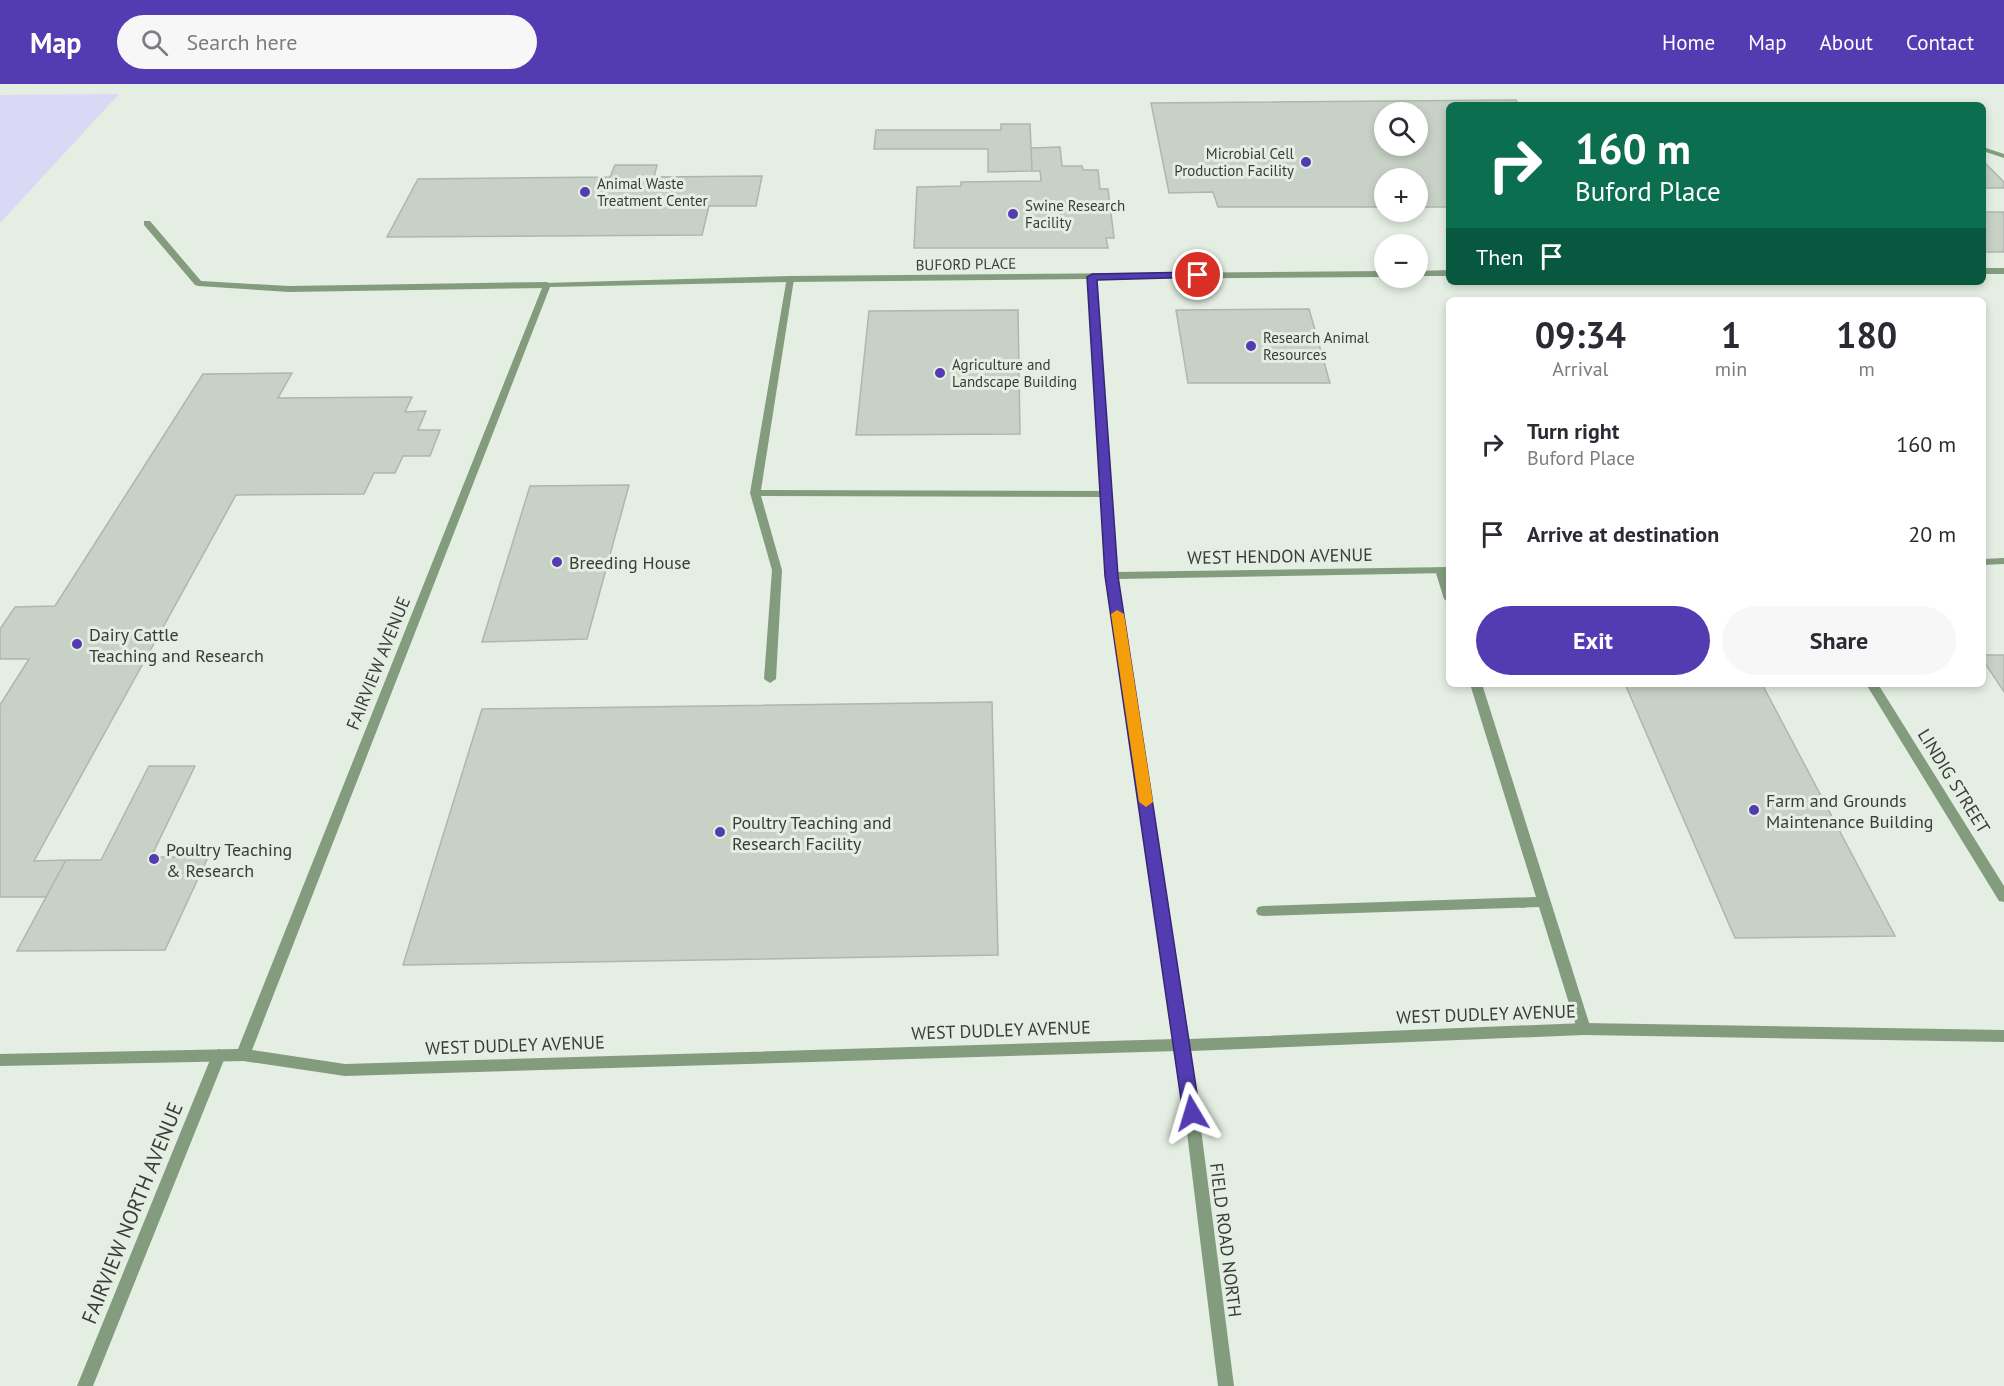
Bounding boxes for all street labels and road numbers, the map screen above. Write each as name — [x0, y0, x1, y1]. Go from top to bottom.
street label: BUFORD PLACE — [916, 254, 1016, 274]
street label: WEST HENDON AVENUE — [1187, 543, 1373, 569]
street label: FAIRVIEW AVENUE — [341, 593, 415, 733]
street label: LINDIG STREET — [1913, 724, 1995, 838]
street label: WEST DUDLEY AVENUE — [1396, 999, 1576, 1029]
street label: WEST DUDLEY AVENUE — [911, 1015, 1091, 1045]
street label: WEST DUDLEY AVENUE — [425, 1030, 605, 1060]
street label: FAIRVIEW NORTH AVENUE — [75, 1098, 189, 1328]
street label: FIELD ROAD NORTH — [1205, 1162, 1247, 1318]

